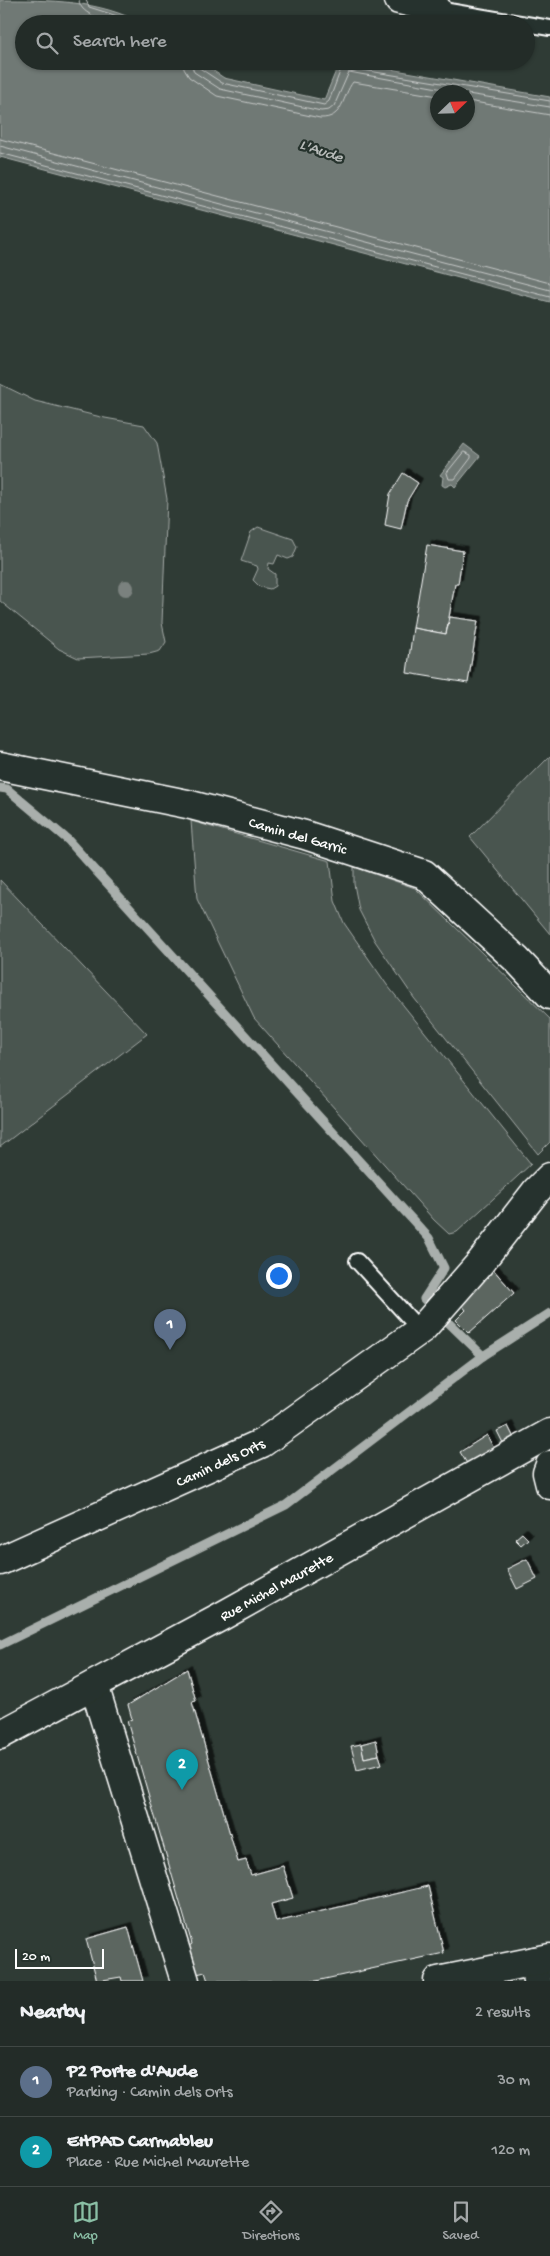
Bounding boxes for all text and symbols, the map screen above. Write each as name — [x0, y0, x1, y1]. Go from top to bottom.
search box — [15, 15, 535, 70]
icon: search — [33, 29, 61, 57]
text: Search here — [73, 31, 167, 54]
north arrow — [430, 85, 475, 130]
water label: L'Aude — [297, 136, 346, 169]
street label: Camin del Garric — [246, 814, 349, 860]
your location — [266, 1263, 292, 1289]
pin: 1 — [154, 1309, 186, 1350]
street label: Camin dels Orts — [174, 1435, 269, 1492]
street label: Rue Michel Maurette — [217, 1549, 337, 1626]
pin: 2 — [166, 1749, 198, 1790]
scale bar — [15, 1946, 104, 1969]
text: 20 m — [22, 1949, 50, 1966]
text: Nearby — [20, 2001, 85, 2026]
text: 2 results — [475, 2004, 530, 2023]
text: P2 Porte d'Aude — [67, 2061, 197, 2084]
text: 1 — [33, 2072, 39, 2091]
text: 30 m — [497, 2072, 530, 2091]
text: Parking · Camin dels Orts — [67, 2084, 233, 2103]
text: EHPAD Carmableu — [67, 2131, 213, 2154]
text: 2 — [32, 2142, 40, 2161]
text: 120 m — [491, 2142, 530, 2161]
text: Place · Rue Michel Maurette — [67, 2154, 249, 2173]
tab: Map — [72, 2198, 100, 2245]
tab: Directions — [243, 2198, 300, 2245]
tab: Saved — [443, 2198, 478, 2245]

